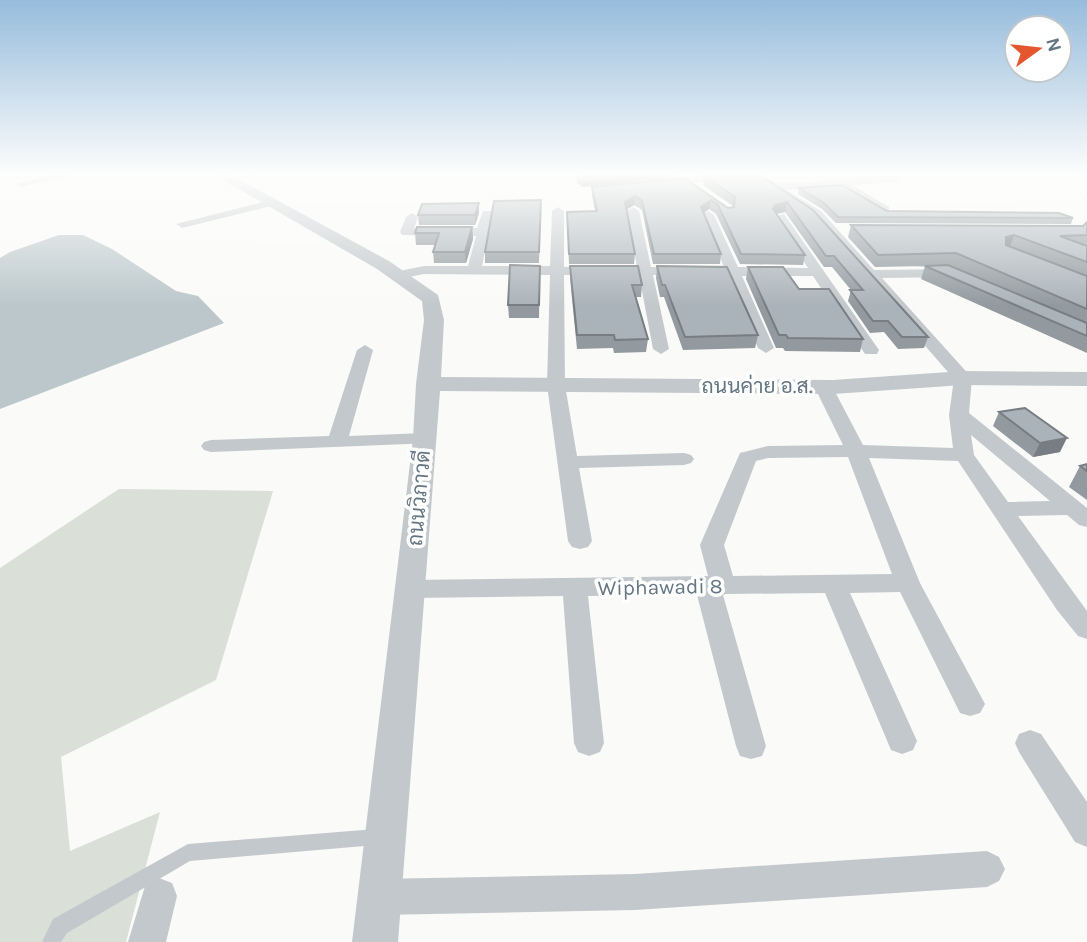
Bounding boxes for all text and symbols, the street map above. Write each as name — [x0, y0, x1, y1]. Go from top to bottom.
north arrow — [1003, 14, 1073, 84]
text: N — [1041, 35, 1066, 54]
street label: ถนนค่าย อ.ส. — [702, 374, 813, 398]
street label: ถนนวิภาวดี — [402, 449, 435, 547]
street label: Wiphawadi 8 — [597, 574, 723, 600]

